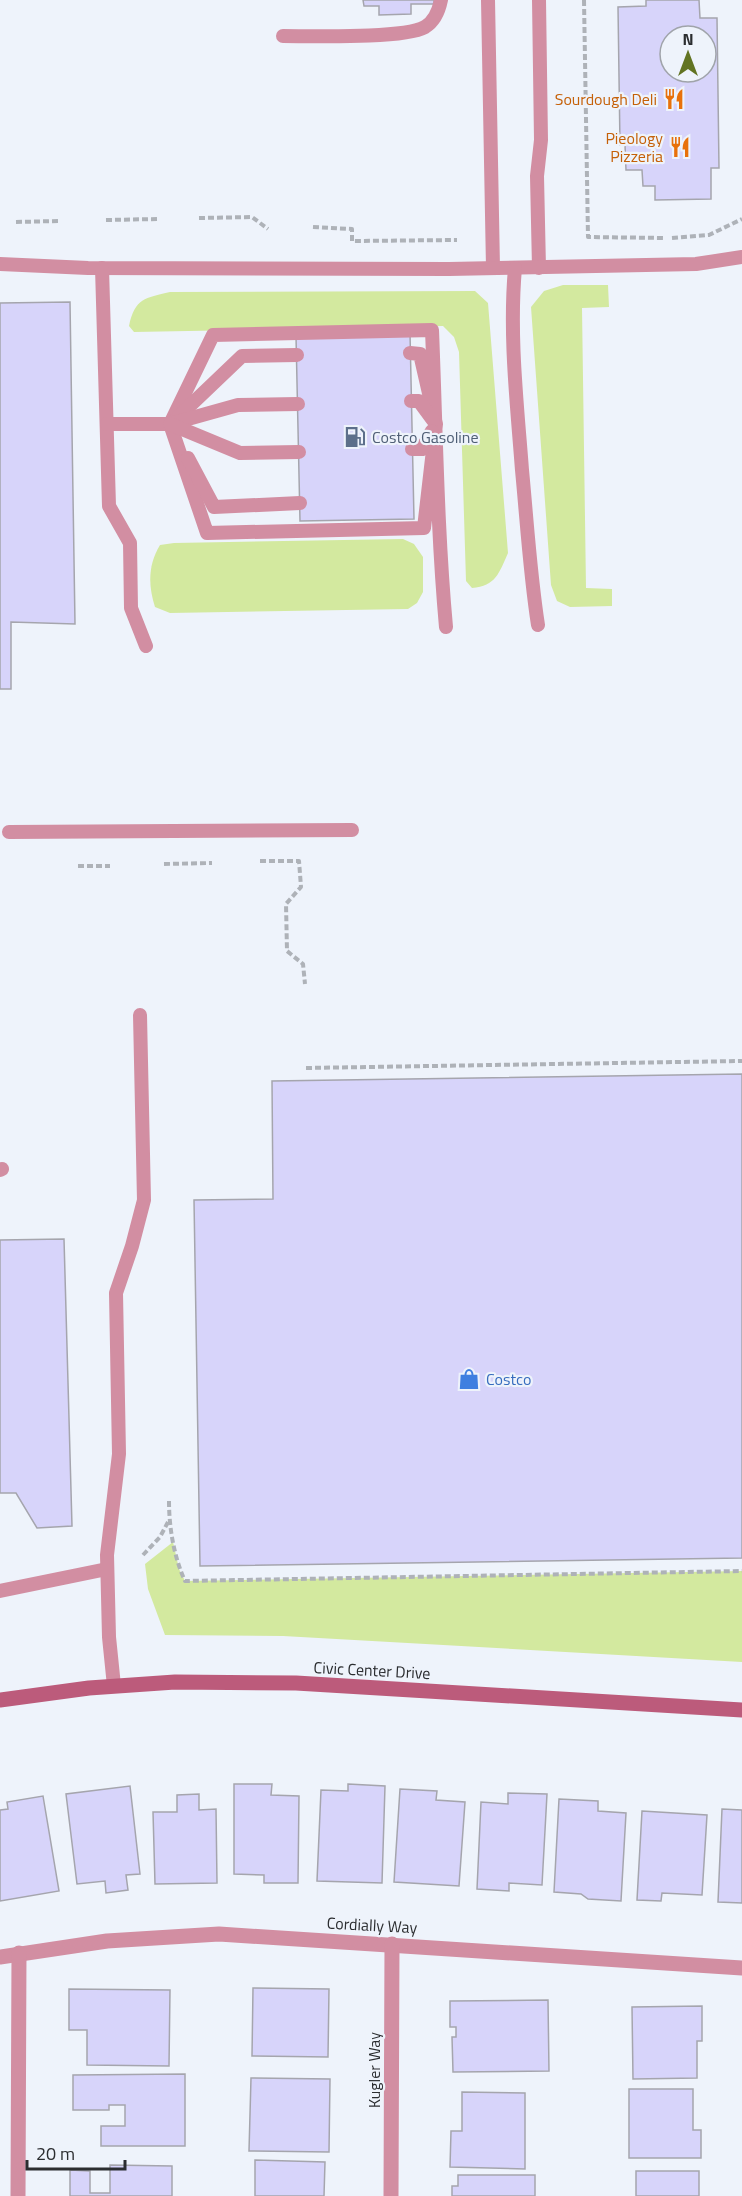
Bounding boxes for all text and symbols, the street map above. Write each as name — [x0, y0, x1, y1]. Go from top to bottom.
north arrow — [658, 24, 718, 84]
text: N — [682, 27, 694, 51]
place label: Sourdough Deli — [555, 87, 657, 111]
restaurant icon: Sourdough Deli — [662, 87, 686, 111]
place label: Pieology Pizzeria — [605, 126, 663, 168]
restaurant icon: Pieology Pizzeria — [668, 135, 692, 159]
fuel station icon: Costco Gasoline — [343, 425, 367, 449]
place label: Costco Gasoline — [372, 425, 479, 449]
shop icon: Costco — [457, 1367, 481, 1391]
place label: Costco — [486, 1367, 531, 1391]
street label: Civic Center Drive — [313, 1655, 431, 1685]
street label: Cordially Way — [326, 1911, 418, 1939]
street label: Kugler Way — [362, 2032, 386, 2108]
scale bar — [27, 2133, 124, 2171]
text: 20 m — [36, 2140, 75, 2167]

